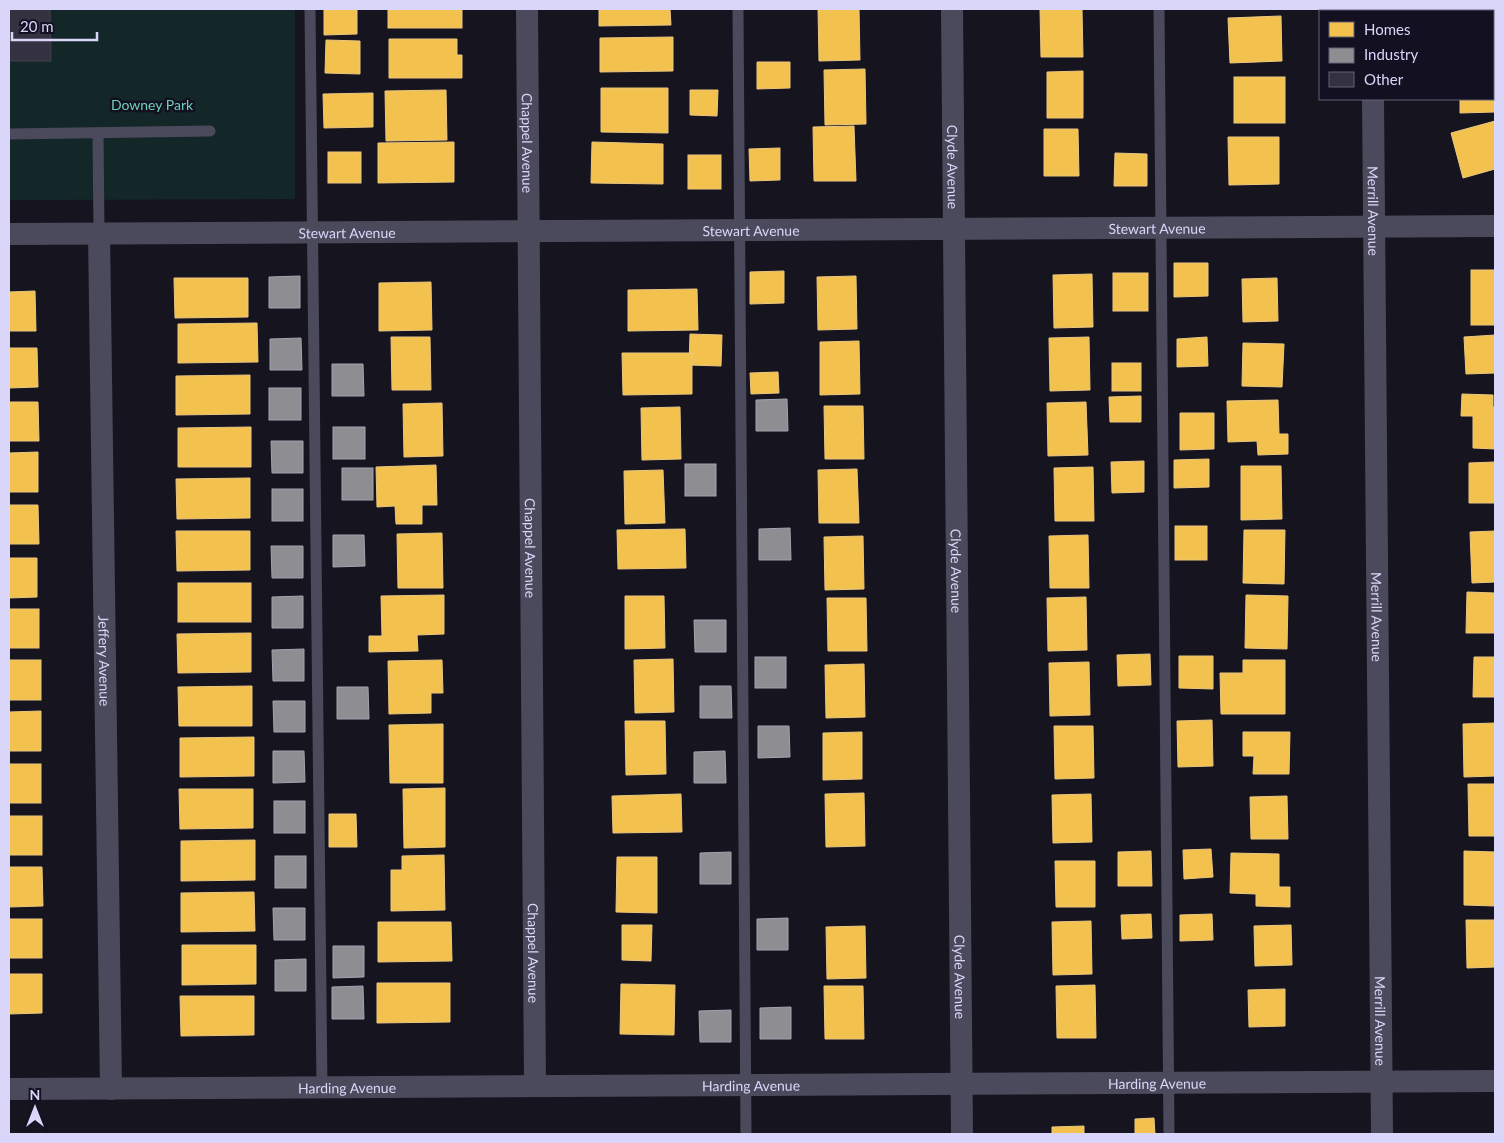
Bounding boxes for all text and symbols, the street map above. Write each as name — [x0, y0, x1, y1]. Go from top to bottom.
scale bar — [12, 10, 98, 42]
legend — [1319, 10, 1494, 100]
text: 20 m — [20, 17, 54, 35]
text: Homes — [1364, 20, 1410, 38]
text: Industry — [1364, 45, 1419, 63]
text: Other — [1364, 70, 1404, 88]
street label: Chappel Avenue — [519, 93, 537, 193]
park label: Downey Park — [111, 96, 194, 113]
street label: Clyde Avenue — [945, 125, 962, 209]
street label: Merrill Avenue — [1365, 166, 1383, 256]
street label: Stewart Avenue — [1108, 219, 1206, 237]
street label: Stewart Avenue — [702, 221, 800, 239]
street label: Stewart Avenue — [298, 223, 396, 241]
street label: Chappel Avenue — [522, 498, 540, 598]
street label: Clyde Avenue — [948, 529, 966, 613]
street label: Merrill Avenue — [1369, 572, 1386, 662]
street label: Jeffery Avenue — [96, 615, 114, 707]
street label: Chappel Avenue — [525, 903, 543, 1003]
street label: Clyde Avenue — [952, 935, 969, 1019]
street label: Merrill Avenue — [1372, 976, 1390, 1066]
street label: Harding Avenue — [1108, 1074, 1206, 1092]
street label: Harding Avenue — [702, 1076, 800, 1094]
street label: Harding Avenue — [298, 1078, 396, 1096]
north arrow — [10, 1083, 60, 1133]
text: N — [30, 1086, 40, 1103]

